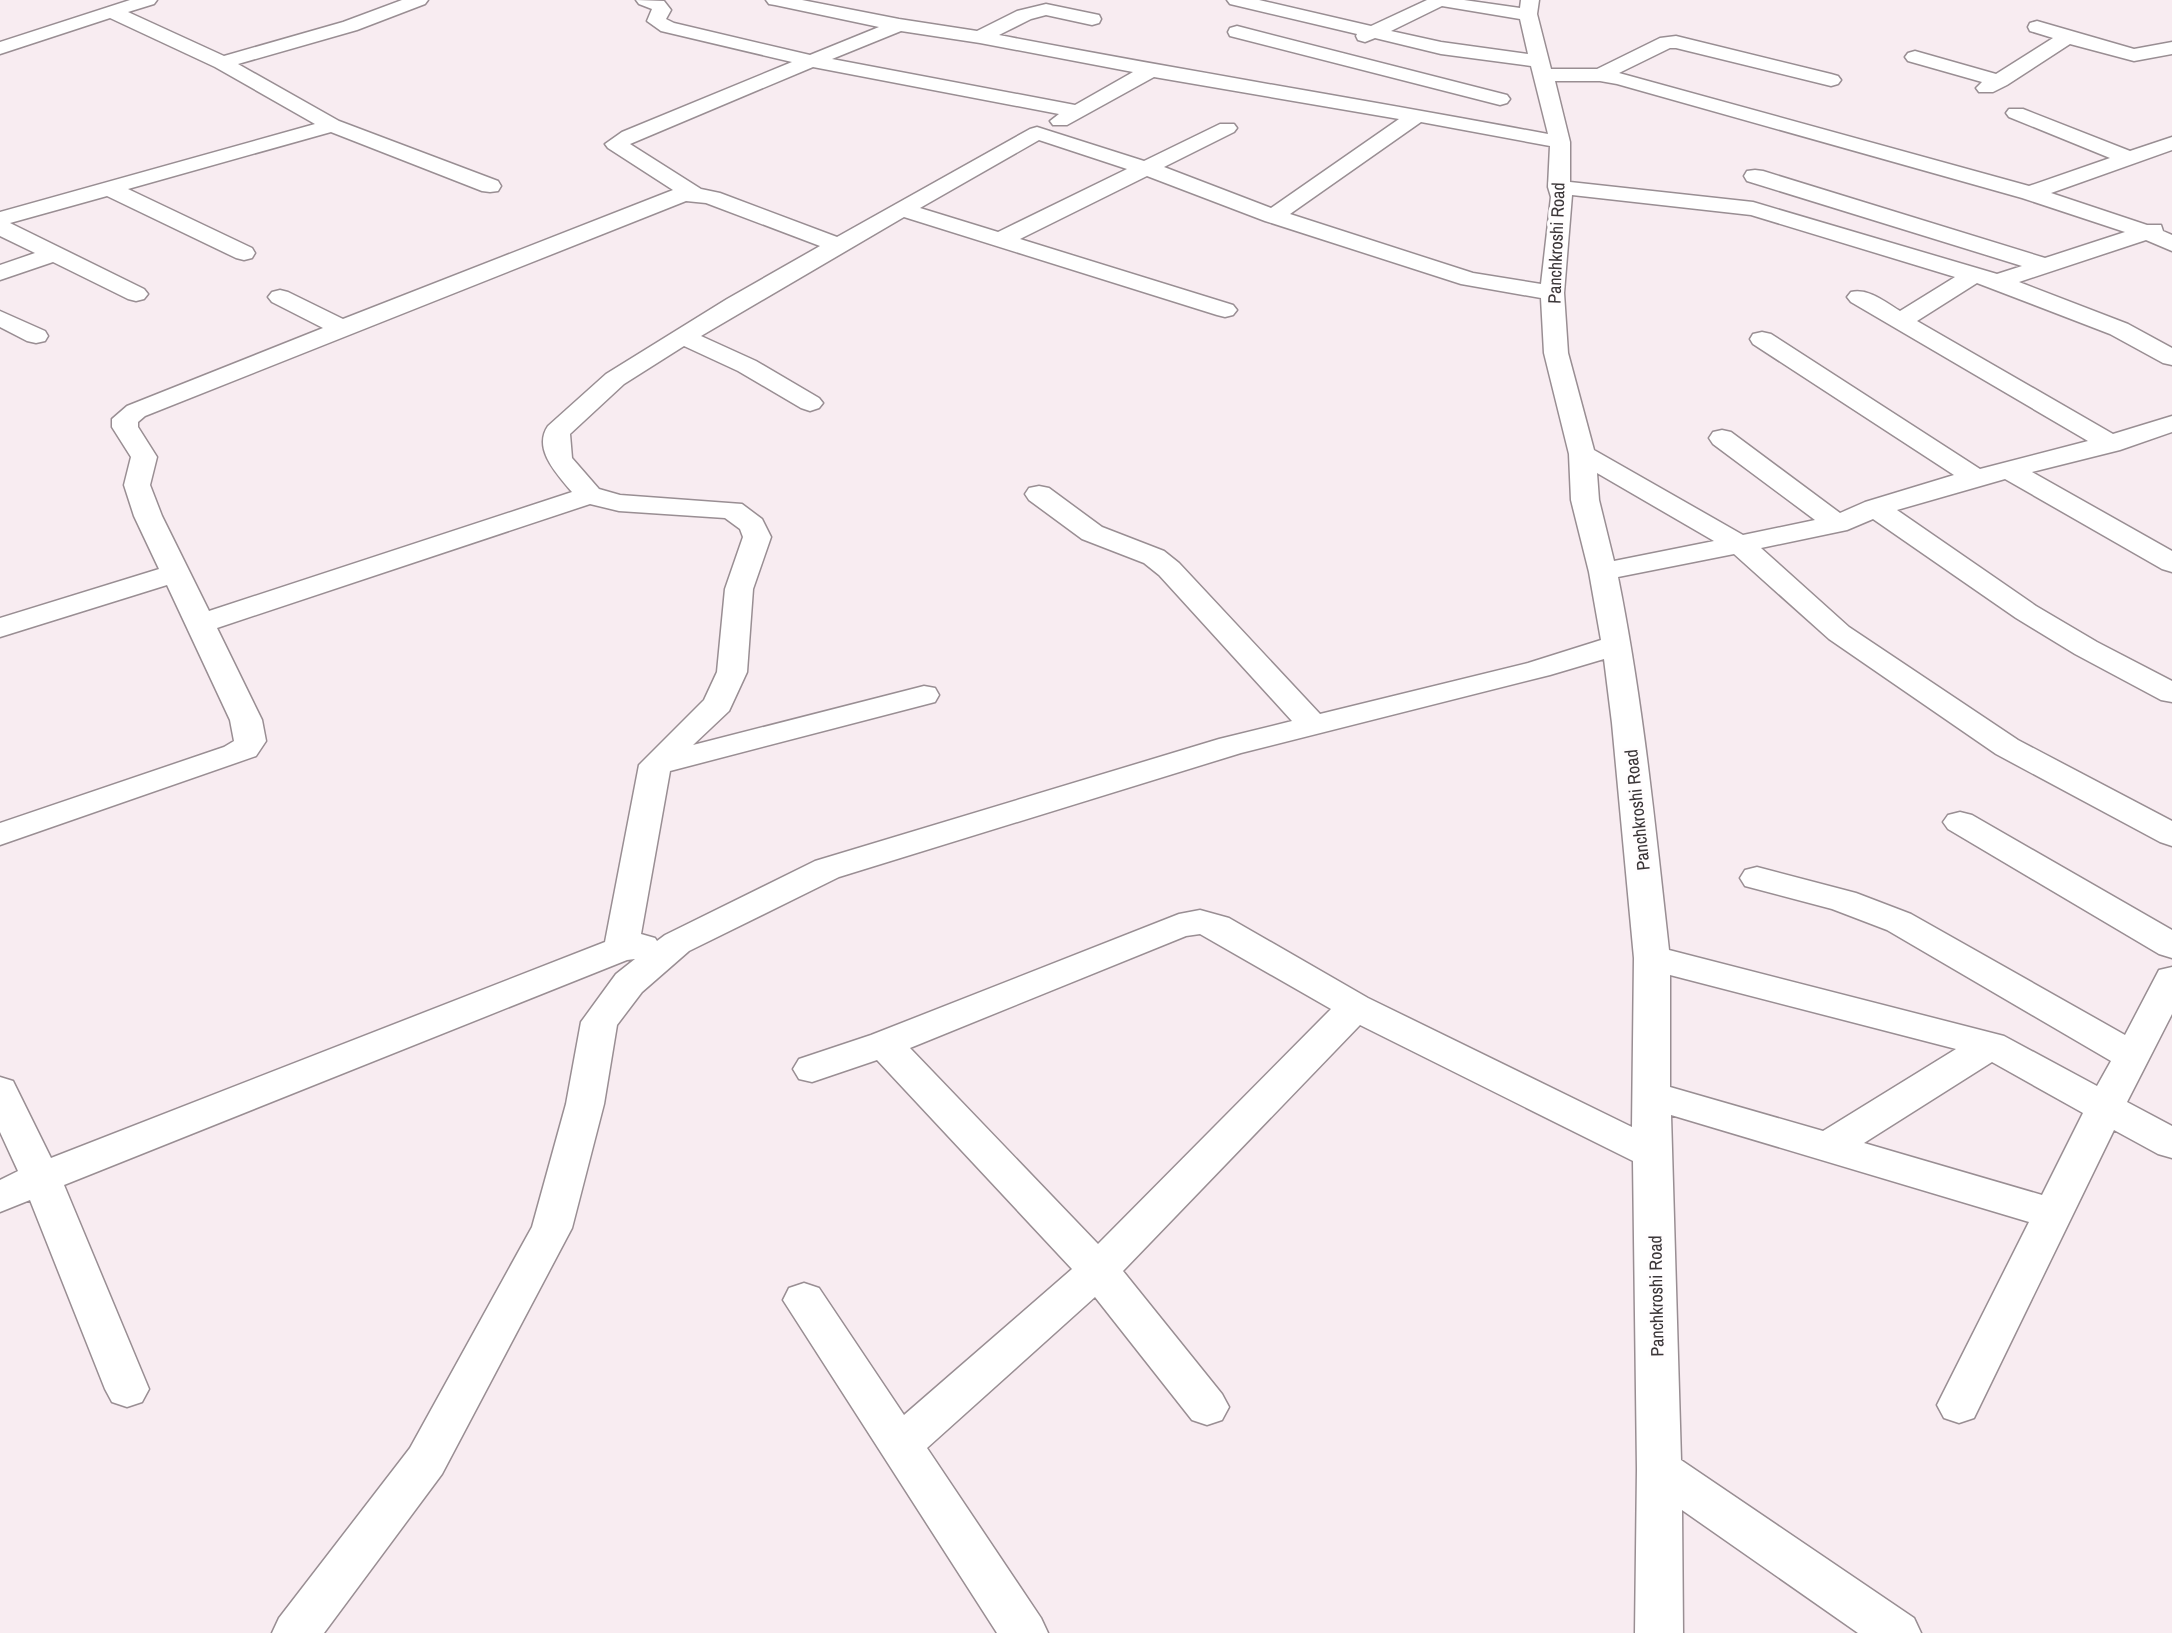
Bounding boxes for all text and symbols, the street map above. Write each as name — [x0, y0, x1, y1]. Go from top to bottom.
street label: Panchkroshi Road — [1541, 182, 1571, 304]
street label: Panchkroshi Road — [1618, 748, 1656, 872]
street label: Panchkroshi Road — [1642, 1235, 1670, 1357]

